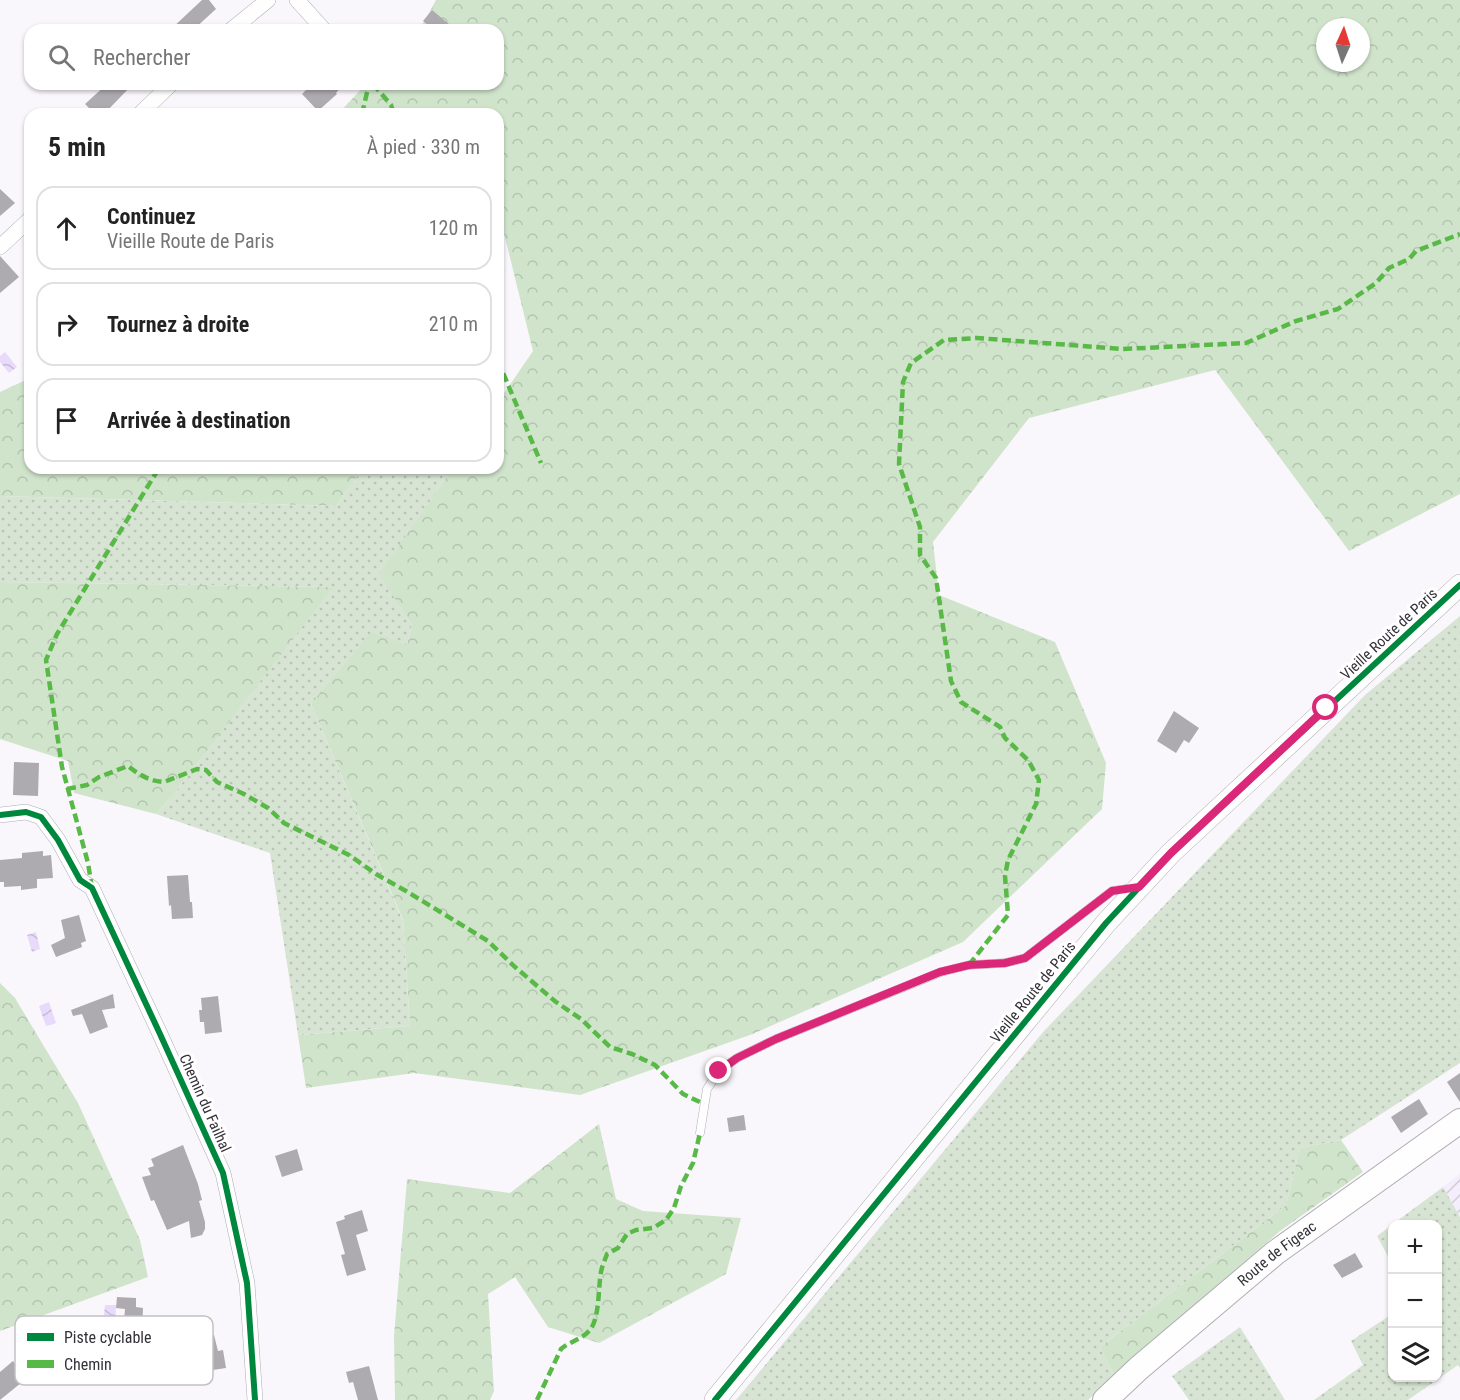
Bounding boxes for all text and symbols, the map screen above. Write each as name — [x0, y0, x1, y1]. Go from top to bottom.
north arrow — [1316, 18, 1370, 72]
search box — [24, 24, 504, 90]
icon: search — [45, 41, 78, 74]
text: Rechercher — [93, 45, 190, 70]
text: 5 min — [48, 132, 106, 162]
text: À pied · 330 m — [367, 135, 480, 159]
text: Continuez — [107, 204, 196, 229]
icon: ahead — [50, 212, 83, 245]
text: 120 m — [429, 216, 478, 240]
text: Vieille Route de Paris — [107, 229, 274, 253]
icon: right — [50, 308, 83, 341]
text: Tournez à droite — [107, 312, 249, 337]
text: 210 m — [429, 312, 478, 336]
icon: arrive — [50, 404, 83, 437]
text: Arrivée à destination — [107, 408, 291, 433]
street label: Vieille Route de Paris — [1337, 585, 1441, 683]
route start — [1312, 694, 1338, 720]
street label: Vieille Route de Paris — [987, 937, 1080, 1046]
street label: Chemin du Failhal — [175, 1051, 235, 1155]
route end — [705, 1057, 731, 1083]
street label: Route de Figeac — [1234, 1217, 1320, 1290]
map controls — [1388, 1220, 1442, 1382]
button: + — [1388, 1220, 1442, 1274]
button: − — [1388, 1274, 1442, 1328]
legend — [15, 1316, 213, 1385]
text: Piste cyclable — [64, 1328, 151, 1347]
button: layers — [1388, 1328, 1442, 1382]
text: Chemin — [64, 1355, 112, 1374]

